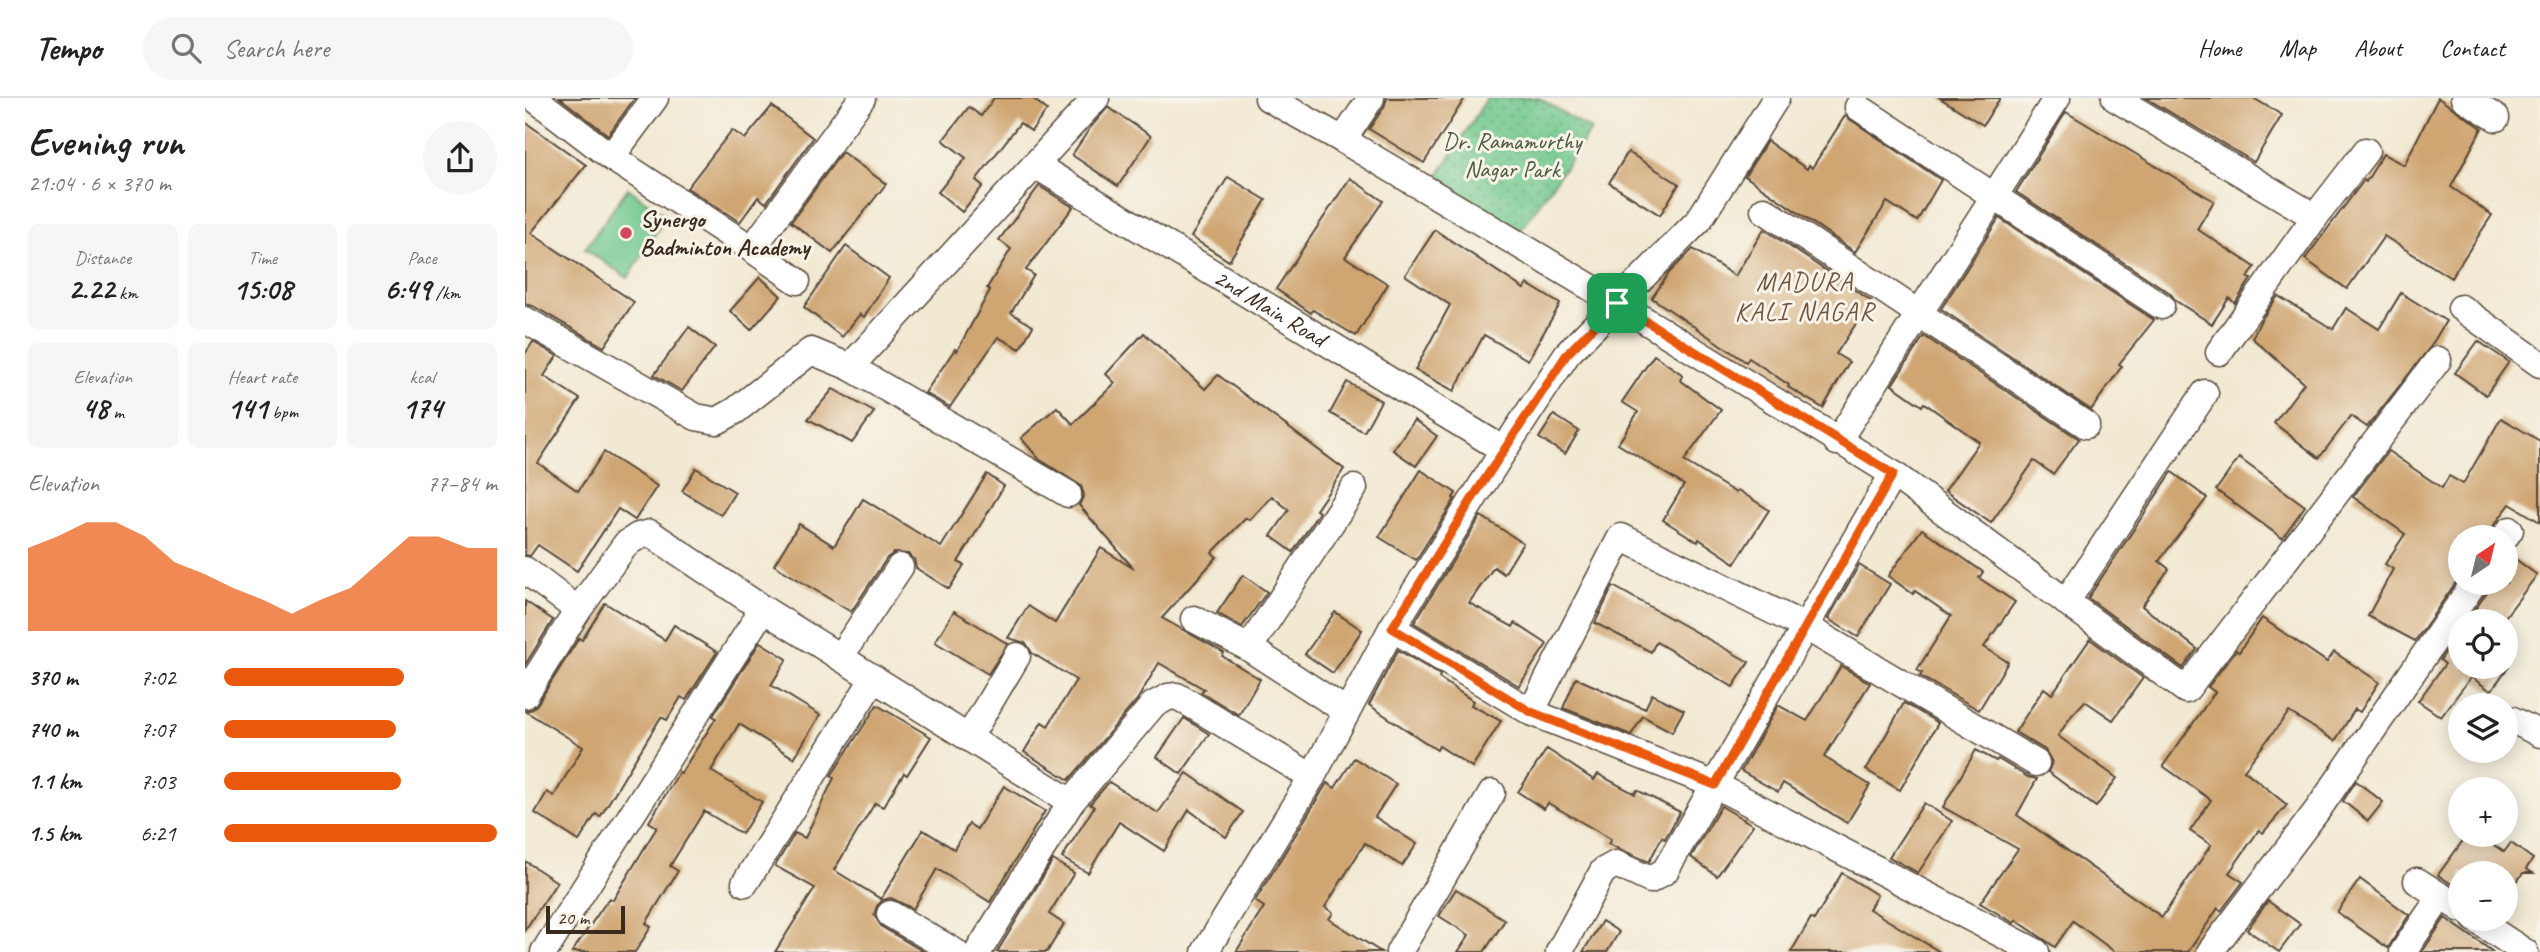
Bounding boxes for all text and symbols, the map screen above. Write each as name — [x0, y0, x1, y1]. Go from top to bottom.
search box — [143, 17, 633, 80]
text: Tempo — [35, 27, 101, 69]
icon: search — [167, 29, 205, 67]
text: Search here — [223, 32, 329, 65]
text: Home — [2198, 33, 2241, 63]
text: Map — [2279, 33, 2316, 63]
text: About — [2354, 33, 2402, 63]
text: Contact — [2440, 33, 2505, 63]
text: Evening run — [28, 119, 184, 166]
button: share — [423, 121, 497, 195]
park label: Dr. Ramamurthy Nagar Park — [1443, 126, 1583, 184]
text: 21:04 · 6 × 370 m — [28, 169, 171, 198]
place label: Synergo Badminton Academy — [640, 204, 812, 262]
marker: Synergo Badminton Academy — [618, 225, 634, 241]
text: Distance — [74, 246, 131, 270]
text: Time — [248, 246, 277, 270]
text: Pace — [408, 246, 437, 270]
street label: 2nd Main Road — [1208, 262, 1335, 355]
district label: MADURA KALI NAGAR — [1735, 265, 1876, 328]
text: 2.22 — [68, 270, 114, 308]
text: 15:08 — [233, 270, 292, 308]
text: 6:49 — [384, 270, 431, 308]
pin — [1587, 273, 1647, 333]
text: km — [114, 281, 138, 305]
text: /km — [431, 281, 460, 305]
icon: arrive — [1598, 284, 1636, 322]
text: Elevation — [74, 365, 132, 389]
text: Heart rate — [228, 365, 297, 389]
text: kcal — [410, 365, 435, 389]
text: 48 — [82, 389, 109, 427]
text: 141 — [227, 389, 267, 427]
text: 174 — [402, 389, 442, 427]
text: m — [109, 400, 124, 424]
text: bpm — [267, 400, 298, 424]
text: Elevation — [28, 469, 99, 498]
text: 77–84 m — [427, 469, 497, 498]
north arrow — [2448, 525, 2518, 595]
map controls — [2448, 525, 2518, 931]
button: locate — [2448, 609, 2518, 679]
text: 370 m — [28, 663, 78, 692]
text: 7:02 — [140, 663, 176, 692]
button: layers — [2448, 693, 2518, 763]
text: 740 m — [28, 715, 78, 744]
text: 7:07 — [140, 715, 176, 744]
text: 1.1 km — [28, 767, 82, 796]
text: 7:03 — [140, 767, 176, 796]
button: + — [2448, 777, 2518, 847]
text: 1.5 km — [28, 819, 81, 848]
text: 6:21 — [140, 819, 176, 848]
button: − — [2448, 861, 2518, 931]
scale bar — [546, 903, 625, 935]
text: 20 m — [557, 906, 589, 930]

